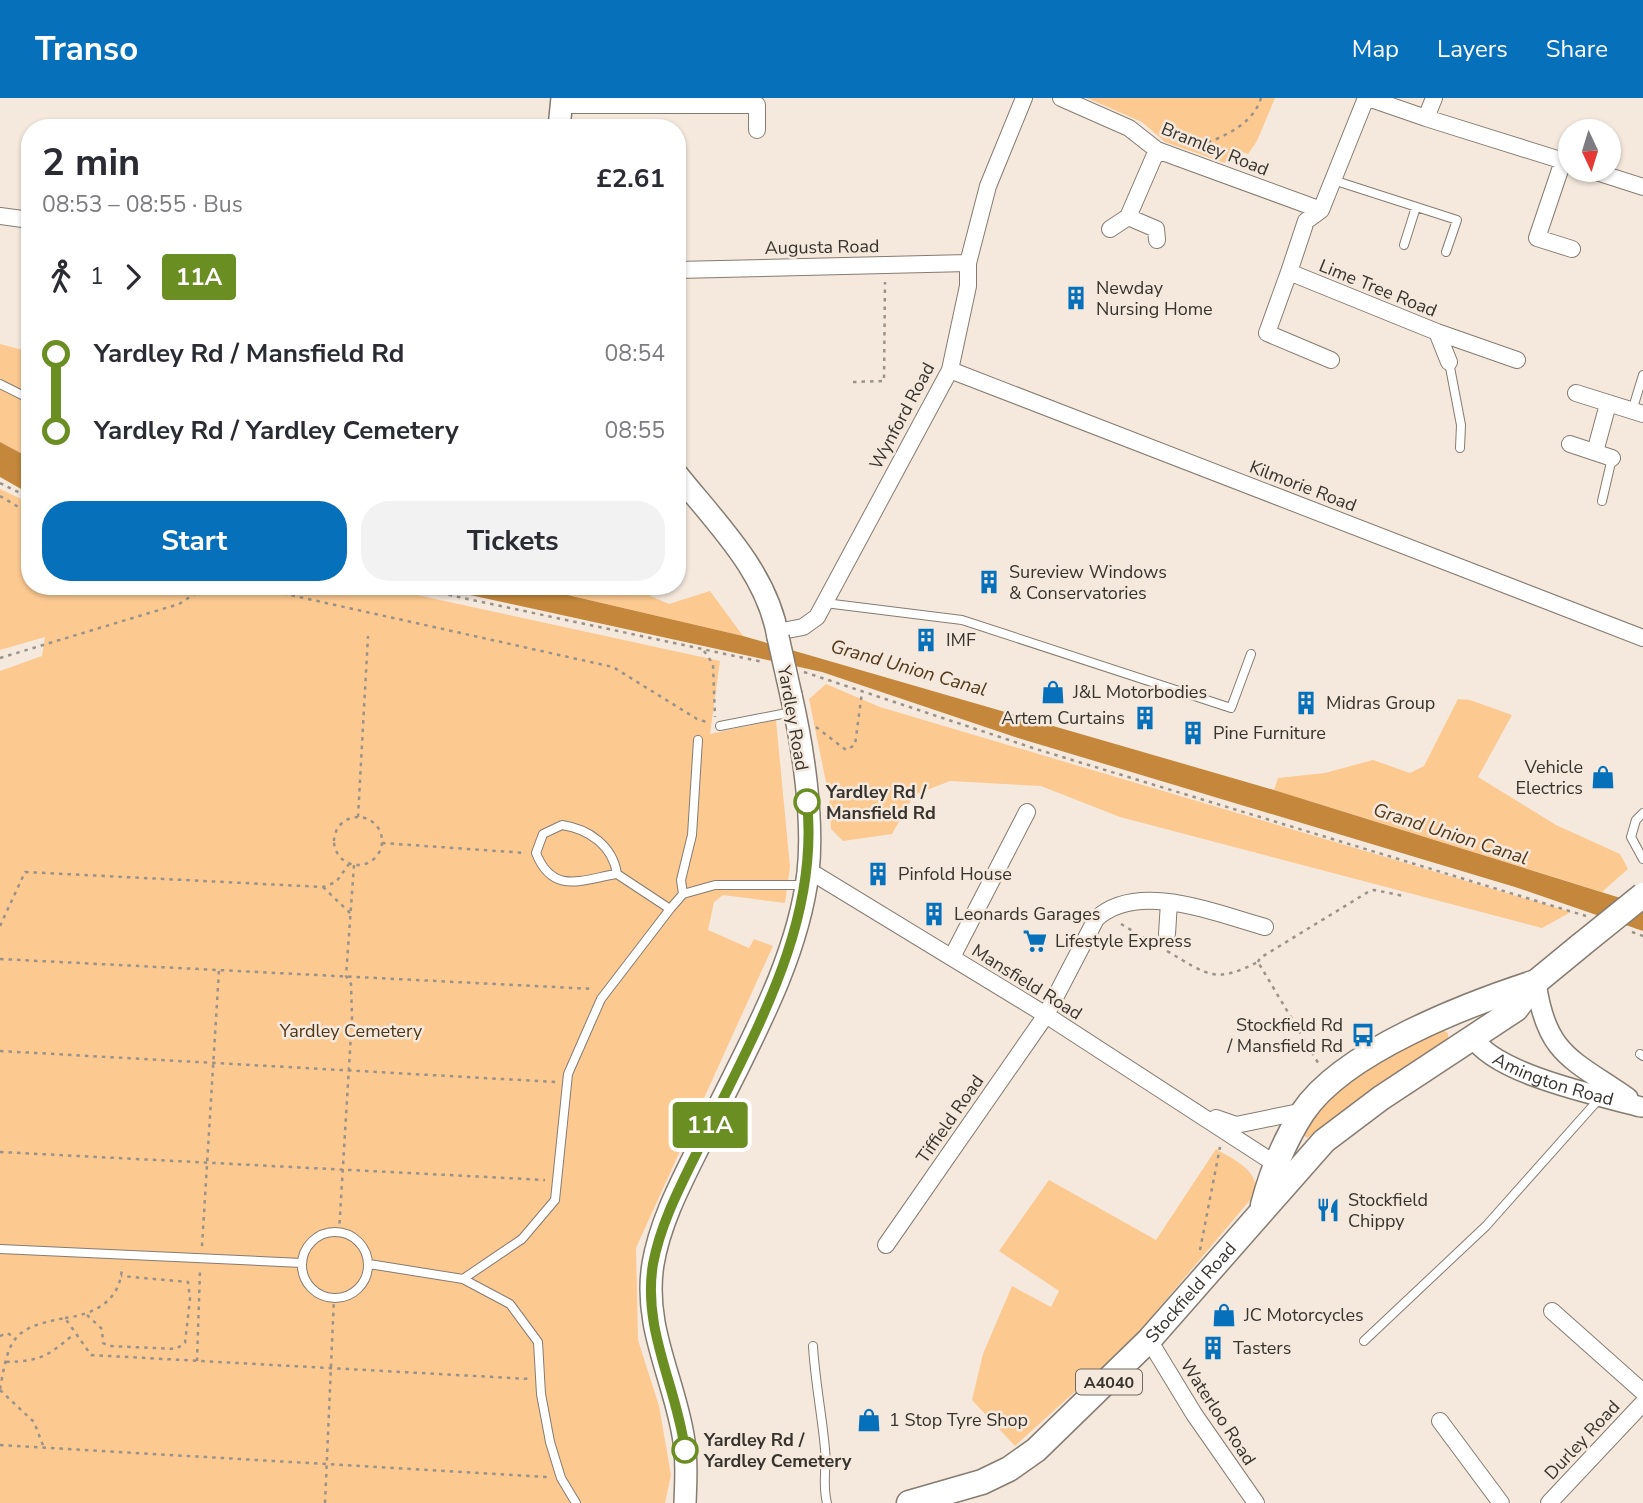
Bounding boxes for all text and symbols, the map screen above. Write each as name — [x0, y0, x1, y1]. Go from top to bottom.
text: Transo — [35, 27, 138, 72]
text: Map — [1352, 33, 1399, 65]
text: Layers — [1437, 33, 1508, 65]
text: Share — [1546, 33, 1608, 65]
street label: Bramley Road — [1158, 117, 1272, 181]
north arrow — [1558, 119, 1620, 182]
map controls — [1558, 119, 1621, 182]
text: 2 min — [42, 137, 140, 188]
text: £2.61 — [596, 161, 665, 196]
text: 08:53 – 08:55 · Bus — [42, 189, 243, 220]
street label: Augusta Road — [764, 234, 880, 260]
street label: Lime Tree Road — [1316, 253, 1440, 323]
icon: walk — [42, 258, 80, 296]
icon: forward — [114, 258, 152, 296]
text: 1 — [90, 261, 104, 292]
text: 11A — [176, 261, 222, 293]
place label: Newday Nursing Home — [1096, 276, 1213, 321]
building icon: Newday Nursing Home — [1062, 284, 1090, 312]
text: Yardley Rd / Mansfield Rd — [94, 336, 404, 371]
text: 08:54 — [605, 338, 665, 369]
street label: Wynford Road — [864, 358, 940, 474]
text: Yardley Rd / Yardley Cemetery — [94, 413, 459, 448]
text: 08:55 — [605, 415, 665, 446]
street label: Kilmorie Road — [1246, 455, 1360, 517]
button: Start — [42, 501, 347, 581]
button: Tickets — [361, 501, 665, 581]
place label: Sureview Windows & Conservatories — [1009, 560, 1167, 605]
building icon: Sureview Windows & Conservatories — [975, 568, 1003, 596]
building icon: IMF — [912, 626, 940, 654]
place label: IMF — [946, 628, 976, 652]
water label: Grand Union Canal — [827, 633, 990, 703]
street label: Yardley Road — [772, 663, 814, 772]
shop icon: J&L Motorbodies — [1039, 678, 1067, 706]
place label: J&L Motorbodies — [1072, 680, 1207, 704]
building icon: Midras Group — [1292, 689, 1320, 717]
place label: Midras Group — [1326, 691, 1435, 715]
building icon: Artem Curtains — [1131, 704, 1159, 732]
place label: Artem Curtains — [1001, 706, 1125, 730]
building icon: Pine Furniture — [1179, 719, 1207, 747]
place label: Pine Furniture — [1213, 721, 1326, 745]
place label: Vehicle Electrics — [1515, 755, 1583, 800]
shop icon: Vehicle Electrics — [1589, 763, 1617, 791]
place label: Yardley Rd / Mansfield Rd — [825, 780, 936, 825]
marker: Yardley Rd / Mansfield Rd — [794, 789, 820, 815]
water label: Grand Union Canal — [1370, 797, 1532, 871]
building icon: Pinfold House — [864, 860, 892, 888]
place label: Pinfold House — [898, 862, 1012, 886]
building icon: Leonards Garages — [920, 900, 948, 928]
place label: Leonards Garages — [954, 902, 1100, 926]
supermarket icon: Lifestyle Express — [1021, 927, 1049, 955]
place label: Lifestyle Express — [1055, 929, 1192, 953]
street label: Mansfield Road — [967, 939, 1087, 1025]
place label: Stockfield Rd / Mansfield Rd — [1226, 1013, 1343, 1058]
park label: Yardley Cemetery — [279, 1019, 423, 1043]
bus stop icon: Stockfield Rd / Mansfield Rd — [1349, 1021, 1377, 1049]
street label: Amington Road — [1488, 1047, 1616, 1112]
street label: Tiffield Road — [911, 1070, 989, 1168]
line badge: 11A — [670, 1102, 750, 1148]
text: 11A — [687, 1109, 733, 1141]
place label: Stockfield Chippy — [1348, 1188, 1428, 1233]
restaurant icon: Stockfield Chippy — [1314, 1196, 1342, 1224]
street label: Stockfield Road — [1140, 1237, 1242, 1348]
shop icon: JC Motorcycles — [1210, 1301, 1238, 1329]
place label: JC Motorcycles — [1243, 1303, 1364, 1327]
building icon: Tasters — [1199, 1334, 1227, 1362]
place label: Tasters — [1233, 1336, 1291, 1360]
street label: Waterloo Road — [1175, 1354, 1261, 1470]
road number: A4040 — [1076, 1370, 1142, 1394]
street label: Durley Road — [1539, 1395, 1625, 1485]
shop icon: 1 Stop Tyre Shop — [855, 1406, 883, 1434]
place label: 1 Stop Tyre Shop — [889, 1408, 1028, 1432]
place label: Yardley Rd / Yardley Cemetery — [703, 1428, 852, 1473]
marker: Yardley Rd / Yardley Cemetery — [672, 1437, 698, 1463]

